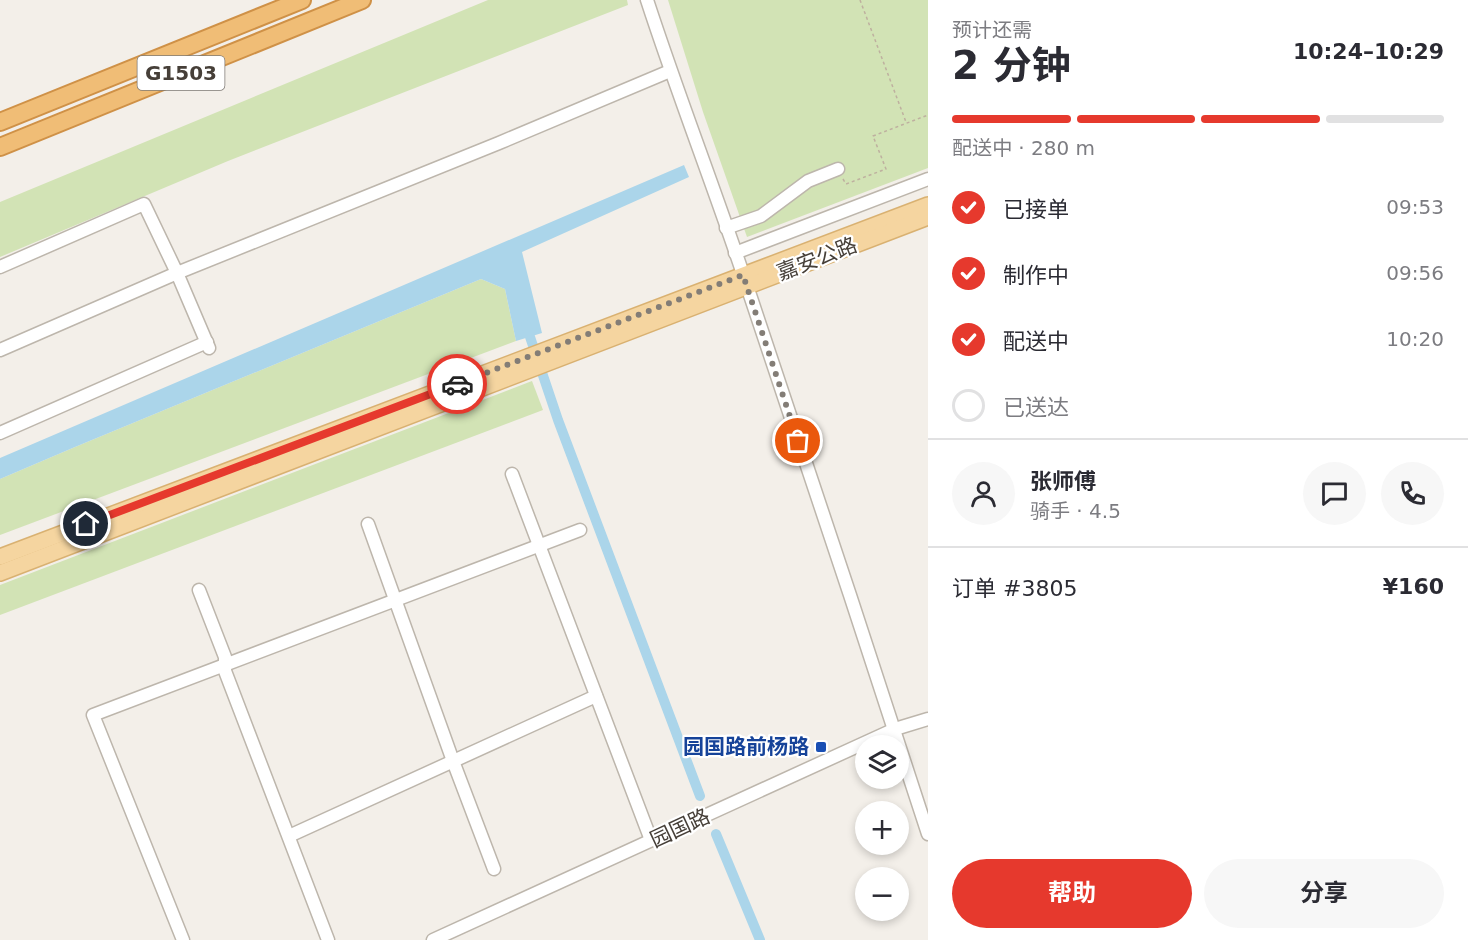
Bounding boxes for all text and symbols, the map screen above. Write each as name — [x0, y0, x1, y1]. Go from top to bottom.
text: 预计还需 — [952, 18, 1032, 42]
text: 10:24–10:29 — [1293, 39, 1444, 64]
text: 2 分钟 — [952, 43, 1071, 88]
road number: G1503 — [138, 56, 225, 90]
text: 配送中 · 280 m — [952, 136, 1095, 160]
icon: check — [952, 191, 985, 224]
text: 09:53 — [1386, 195, 1444, 219]
text: 已接单 — [1003, 197, 1069, 222]
street label: 嘉安公路 — [773, 233, 861, 285]
icon: check — [952, 257, 985, 290]
text: 09:56 — [1386, 261, 1444, 285]
text: 制作中 — [1003, 263, 1069, 288]
icon: check — [952, 323, 985, 356]
text: 10:20 — [1386, 327, 1444, 351]
text: 配送中 — [1003, 329, 1069, 354]
courier — [427, 354, 487, 414]
icon: car — [441, 368, 474, 401]
text: 已送达 — [1003, 395, 1069, 420]
pin — [772, 415, 823, 466]
icon: bag — [781, 424, 814, 457]
button: person — [952, 462, 1015, 525]
button: chat — [1303, 462, 1366, 525]
button: phone — [1381, 462, 1444, 525]
text: 张师傅 — [1030, 469, 1096, 494]
pin — [60, 498, 111, 549]
text: 骑手 · 4.5 — [1030, 499, 1121, 523]
icon: home — [69, 507, 102, 540]
text: ¥160 — [1383, 574, 1444, 599]
text: 订单 #3805 — [952, 576, 1077, 601]
place label: 园国路前杨路 — [683, 735, 809, 759]
map controls — [855, 735, 909, 921]
button: layers — [855, 735, 909, 789]
marker: 园国路前杨路 — [814, 740, 828, 754]
button: + — [855, 801, 909, 855]
street label: 园国路 — [646, 804, 714, 852]
button: 帮助 — [952, 859, 1192, 928]
button: 分享 — [1204, 859, 1444, 928]
button: − — [855, 867, 909, 921]

